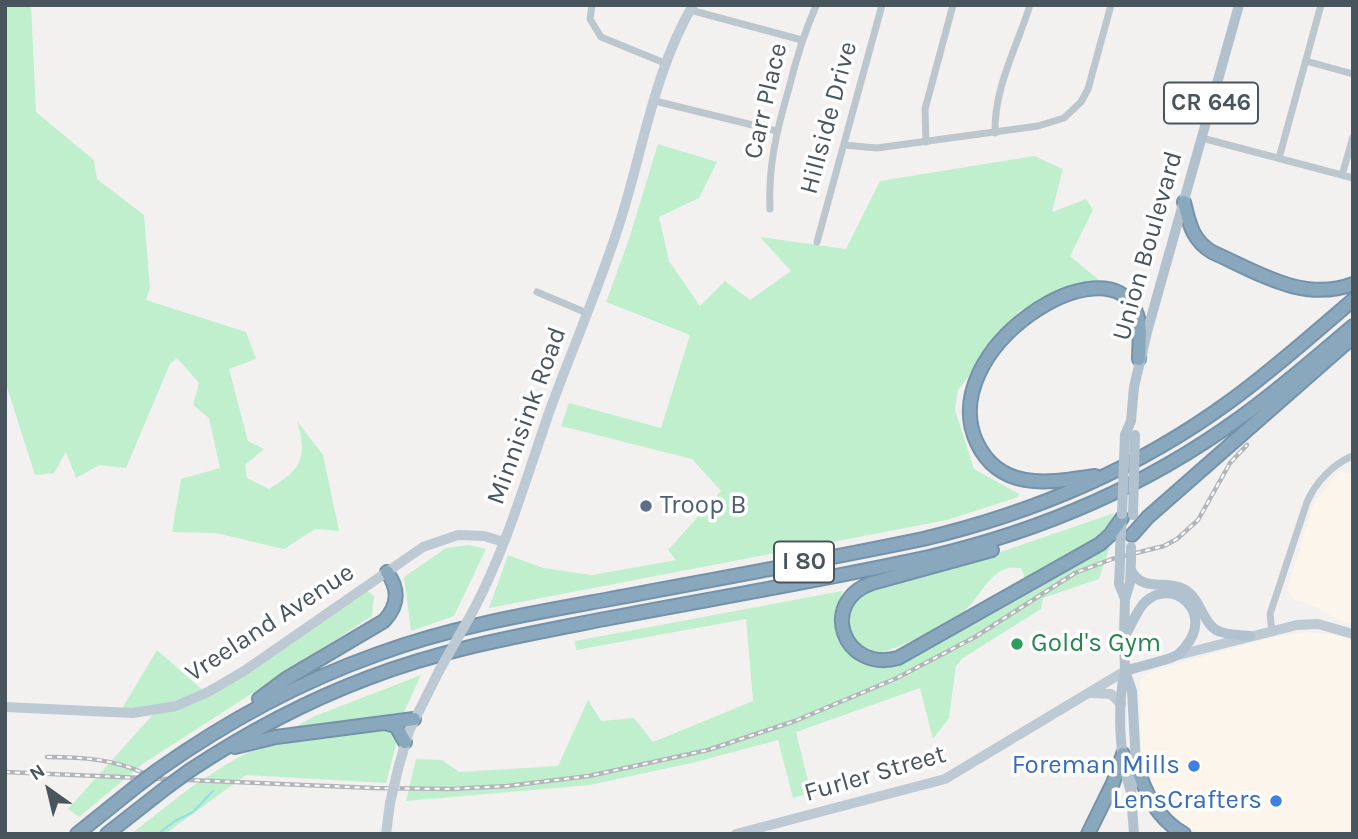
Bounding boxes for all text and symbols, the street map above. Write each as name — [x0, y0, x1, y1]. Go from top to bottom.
street label: Hillside Drive — [794, 38, 864, 198]
street label: Carr Place — [738, 40, 794, 162]
road number: CR 646 — [1164, 82, 1258, 124]
street label: Union Boulevard — [1106, 148, 1190, 344]
street label: Minnisink Road — [480, 323, 574, 509]
place label: Troop B — [660, 490, 746, 522]
marker: Troop B — [638, 498, 654, 514]
road number: I 80 — [774, 542, 834, 582]
street label: Vreeland Avenue — [180, 557, 360, 689]
place label: Gold's Gym — [1031, 628, 1161, 660]
marker: Gold's Gym — [1009, 636, 1025, 652]
street label: Furler Street — [801, 739, 949, 809]
place label: Foreman Mills — [1012, 750, 1180, 782]
north arrow — [14, 755, 84, 825]
marker: Foreman Mills — [1186, 758, 1202, 774]
text: N — [25, 760, 49, 786]
place label: LensCrafters — [1112, 785, 1262, 817]
marker: LensCrafters — [1268, 793, 1284, 809]

